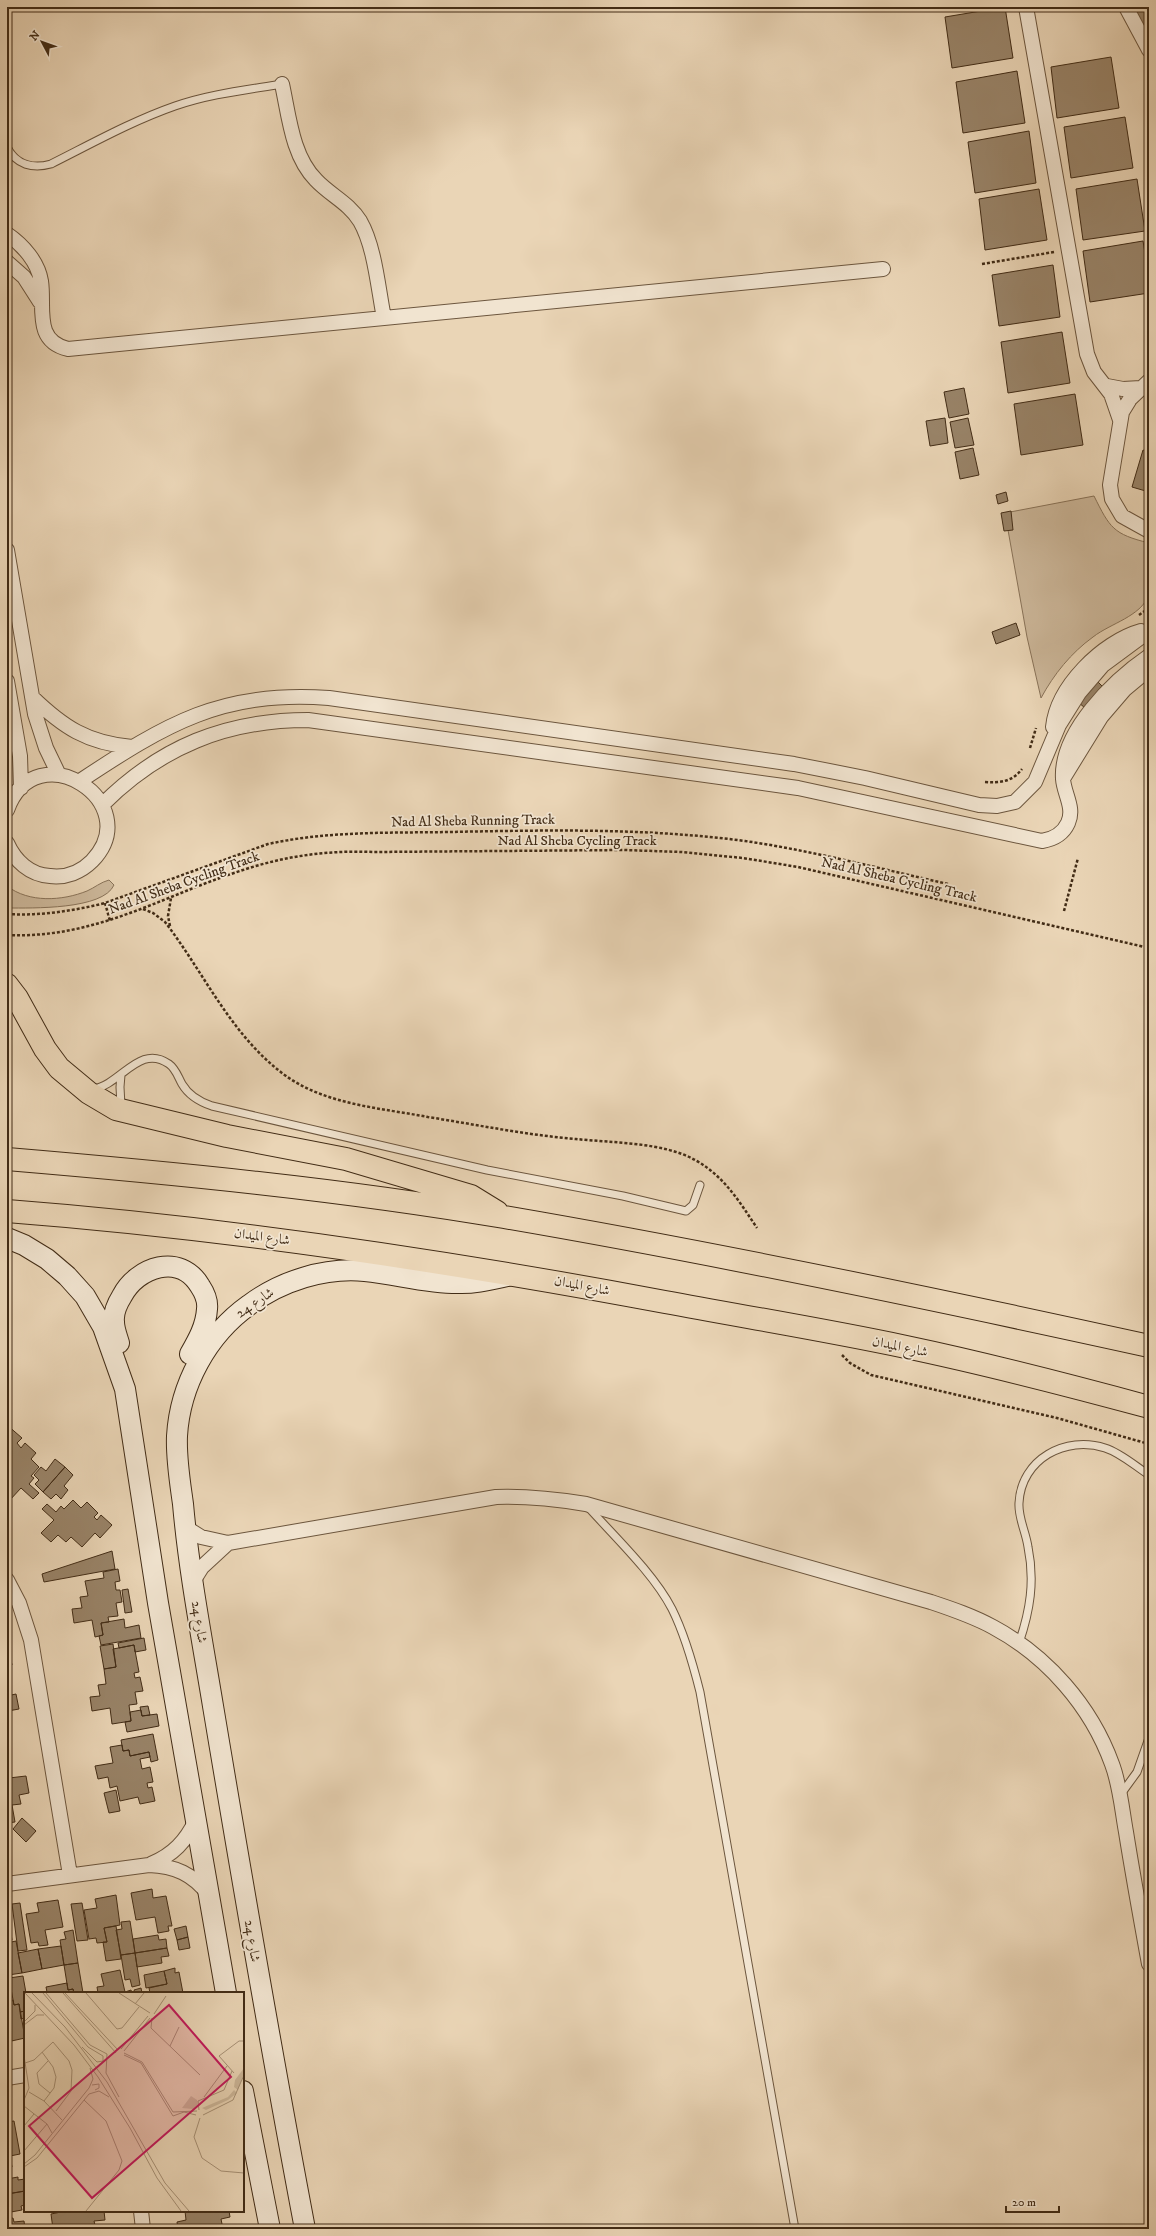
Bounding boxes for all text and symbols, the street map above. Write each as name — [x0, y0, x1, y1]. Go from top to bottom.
north arrow — [22, 22, 62, 62]
text: N — [27, 28, 43, 44]
street label: Nad Al Sheba Running Track — [391, 811, 555, 831]
street label: Nad Al Sheba Cycling Track — [497, 832, 657, 850]
street label: Nad Al Sheba Cycling Track — [106, 847, 262, 919]
street label: Nad Al Sheba Cycling Track — [819, 853, 979, 907]
street label: شارع الميدان — [233, 1224, 291, 1252]
street label: شارع الميدان — [552, 1272, 611, 1302]
street label: شارع 24 — [232, 1284, 279, 1324]
street label: شارع الميدان — [870, 1332, 929, 1364]
street label: شارع 24 — [185, 1600, 211, 1645]
street label: شارع 24 — [238, 1919, 264, 1964]
inset map — [24, 1992, 244, 2212]
scale bar — [1006, 2188, 1059, 2214]
text: 20 m — [1012, 2195, 1036, 2210]

